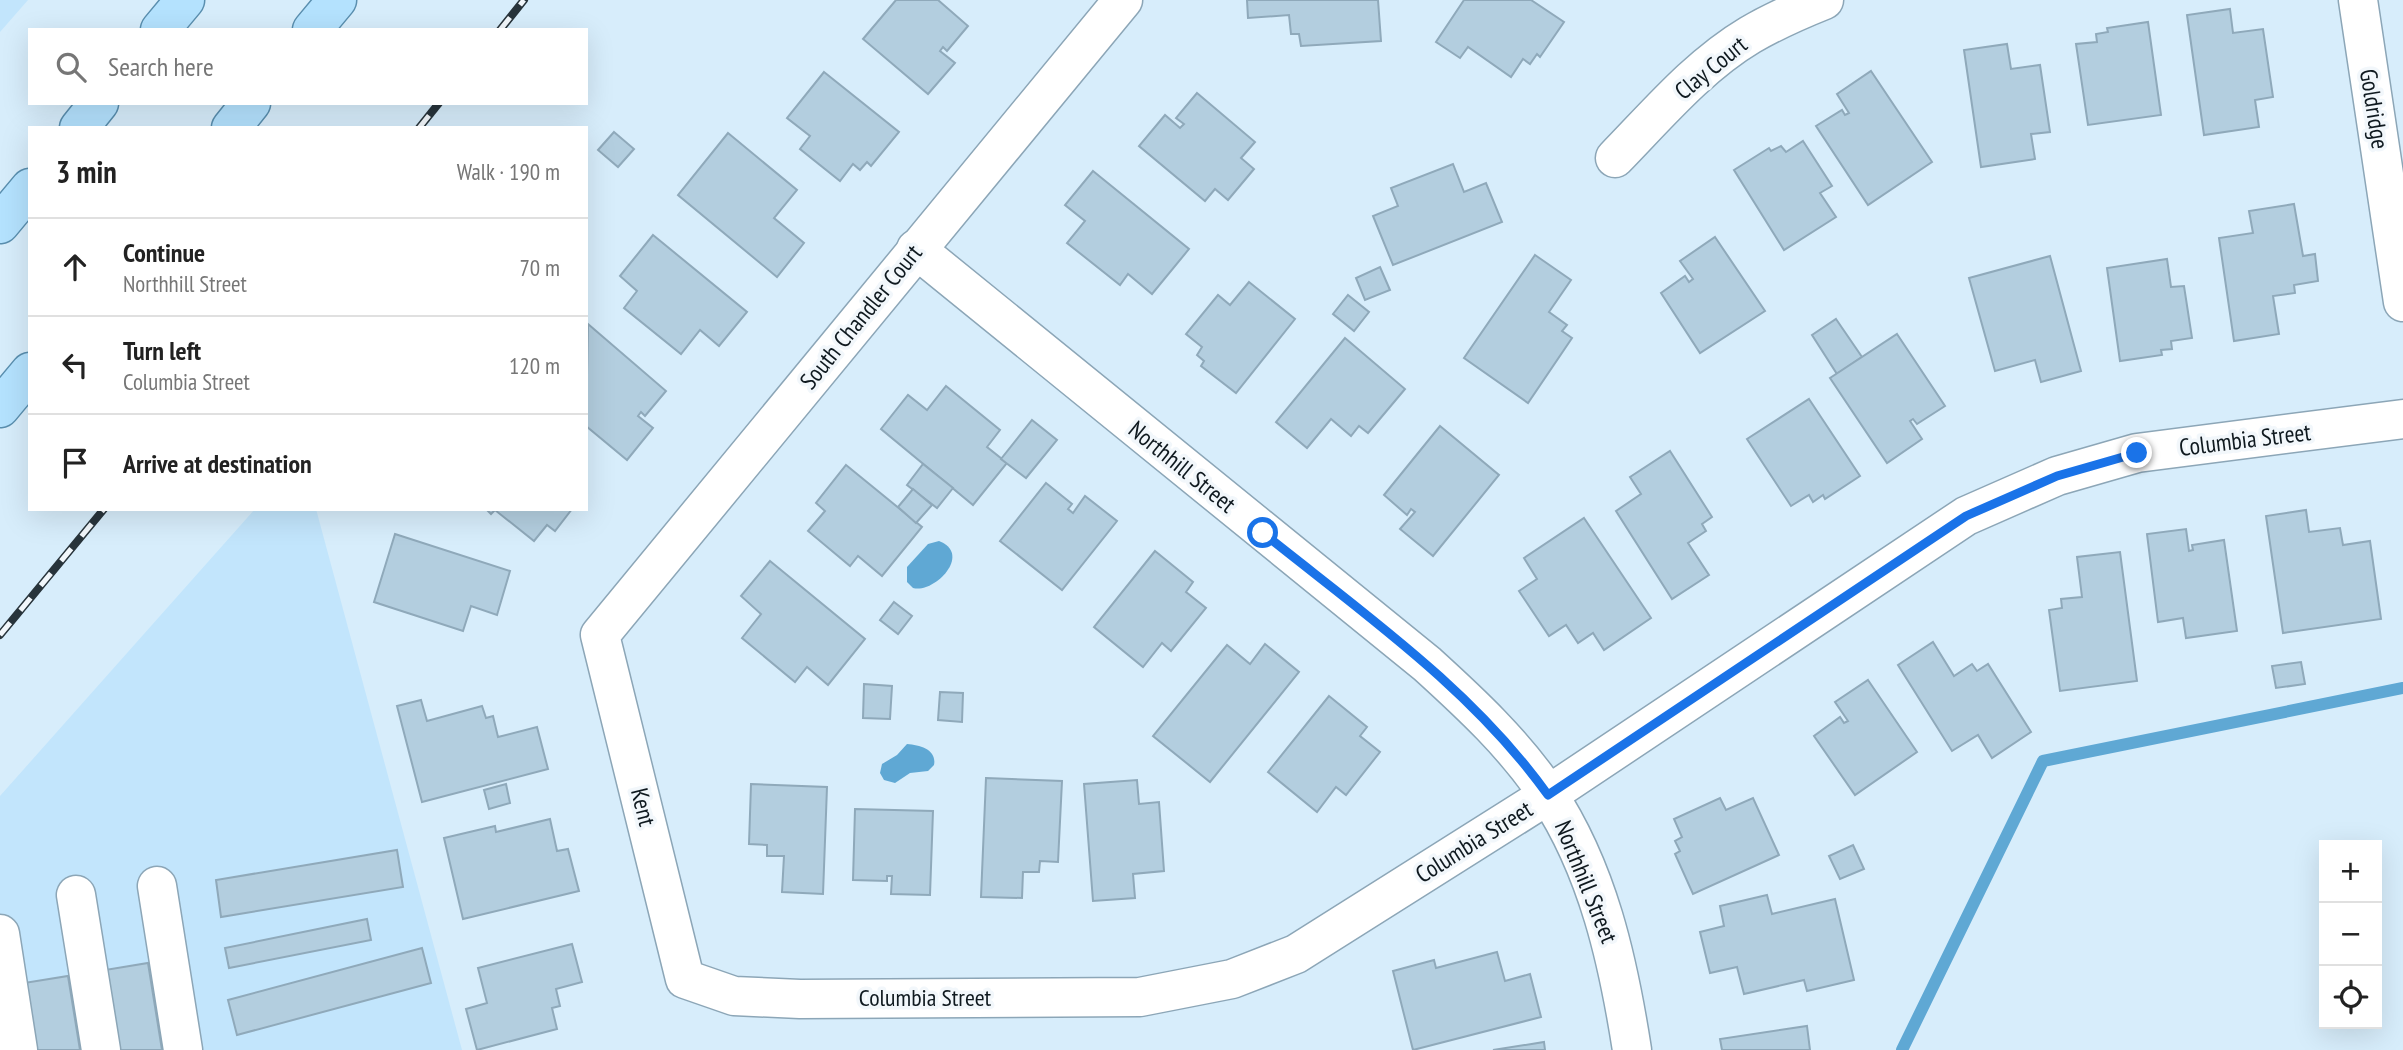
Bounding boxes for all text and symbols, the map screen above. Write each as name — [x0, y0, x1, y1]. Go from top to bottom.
search box — [28, 28, 588, 105]
street label: Clay Court — [1668, 29, 1754, 106]
icon: search — [52, 48, 90, 86]
text: Search here — [108, 50, 214, 83]
street label: Goldridge — [2353, 67, 2396, 151]
text: 3 min — [56, 152, 117, 191]
text: Walk · 190 m — [457, 157, 560, 186]
text: Continue — [123, 236, 205, 269]
street label: South Chandler Court — [793, 238, 929, 395]
icon: ahead — [56, 248, 94, 286]
text: 70 m — [519, 253, 560, 282]
text: Northhill Street — [123, 269, 247, 298]
text: Turn left — [123, 334, 201, 367]
icon: left — [56, 346, 94, 384]
text: 120 m — [509, 351, 560, 380]
text: Columbia Street — [123, 367, 250, 396]
street label: Northhill Street — [1122, 414, 1243, 520]
street label: Columbia Street — [2177, 416, 2313, 463]
route end — [2121, 437, 2152, 468]
icon: arrive — [56, 444, 94, 482]
text: Arrive at destination — [123, 447, 312, 480]
route start — [1247, 517, 1278, 548]
street label: Kent — [624, 785, 663, 829]
street label: Columbia Street — [1409, 793, 1538, 890]
street label: Northhill Street — [1548, 816, 1625, 948]
map controls — [2319, 840, 2382, 1029]
button: + — [2319, 840, 2382, 903]
button: − — [2319, 903, 2382, 966]
button: locate — [2319, 966, 2382, 1029]
street label: Columbia Street — [859, 982, 992, 1013]

